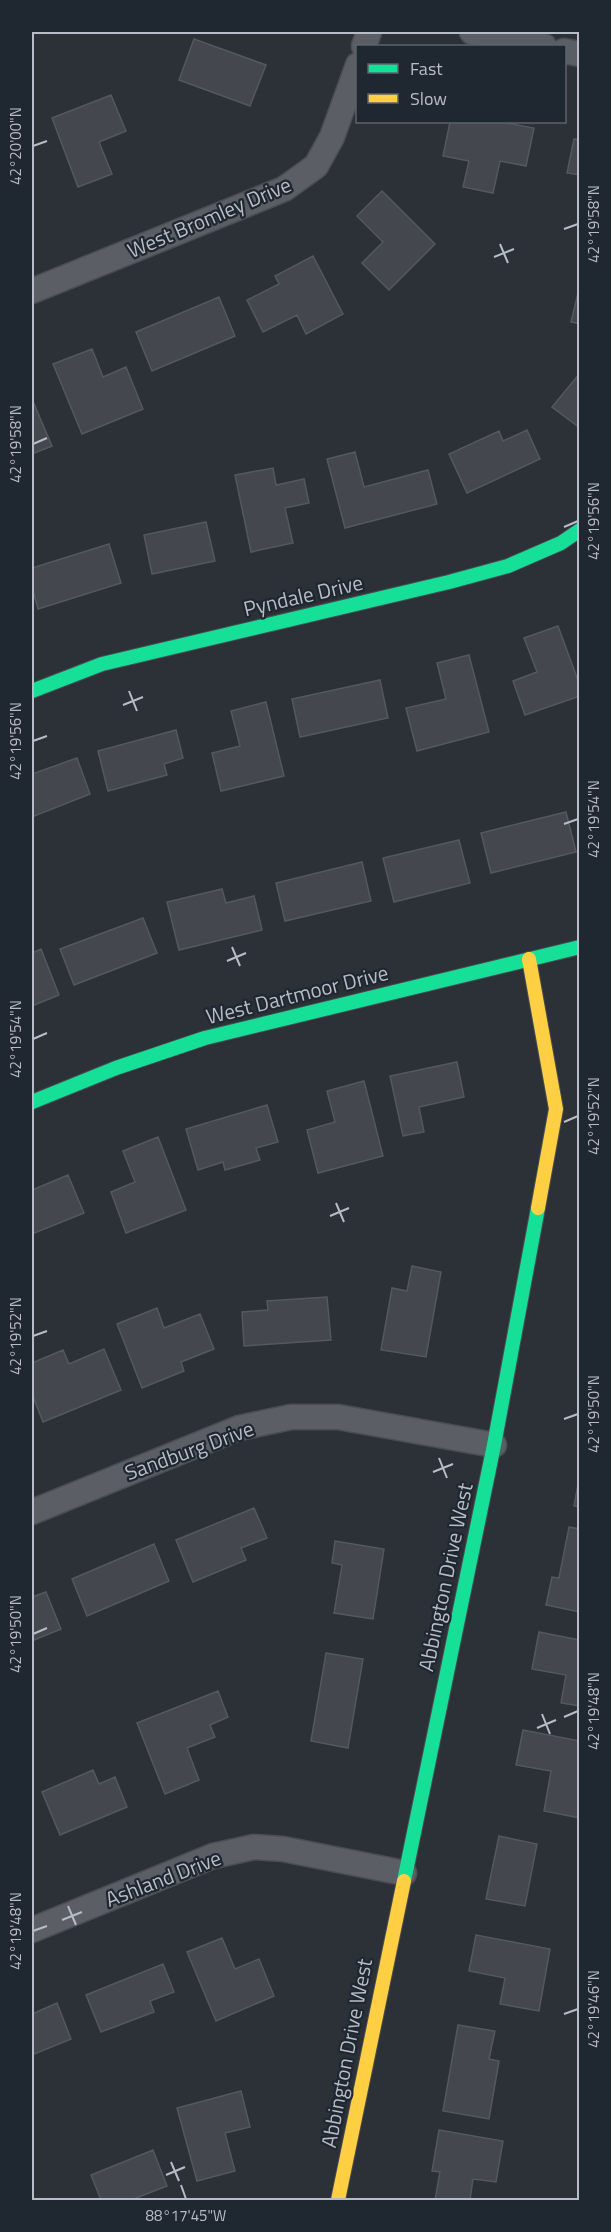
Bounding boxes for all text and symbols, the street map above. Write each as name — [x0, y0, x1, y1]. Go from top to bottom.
legend — [356, 45, 566, 123]
text: Fast — [410, 55, 443, 82]
text: Slow — [410, 85, 447, 112]
text: 42°20'00"N — [4, 107, 27, 185]
street label: West Bromley Drive — [122, 168, 296, 266]
text: 42°19'58"N — [582, 185, 605, 263]
text: 42°19'58"N — [4, 405, 27, 483]
text: 42°19'56"N — [582, 482, 605, 560]
street label: Pyndale Drive — [240, 566, 366, 624]
text: 42°19'56"N — [4, 702, 27, 780]
text: 42°19'54"N — [582, 780, 605, 858]
street label: West Dartmoor Drive — [203, 956, 391, 1032]
text: 42°19'54"N — [4, 1000, 27, 1078]
text: 42°19'52"N — [582, 1077, 605, 1155]
text: 42°19'52"N — [4, 1297, 27, 1375]
text: 42°19'50"N — [582, 1375, 605, 1453]
street label: Sandburg Drive — [120, 1412, 258, 1488]
street label: Abbington Drive West — [409, 1479, 481, 1674]
text: 42°19'50"N — [4, 1595, 27, 1673]
text: 42°19'48"N — [582, 1672, 605, 1750]
street label: Ashland Drive — [100, 1841, 226, 1915]
text: 42°19'48"N — [4, 1892, 27, 1970]
street label: Abbington Drive West — [312, 1955, 380, 2150]
text: 42°19'46"N — [582, 1970, 605, 2048]
text: 88°17'45"W — [146, 2204, 226, 2227]

